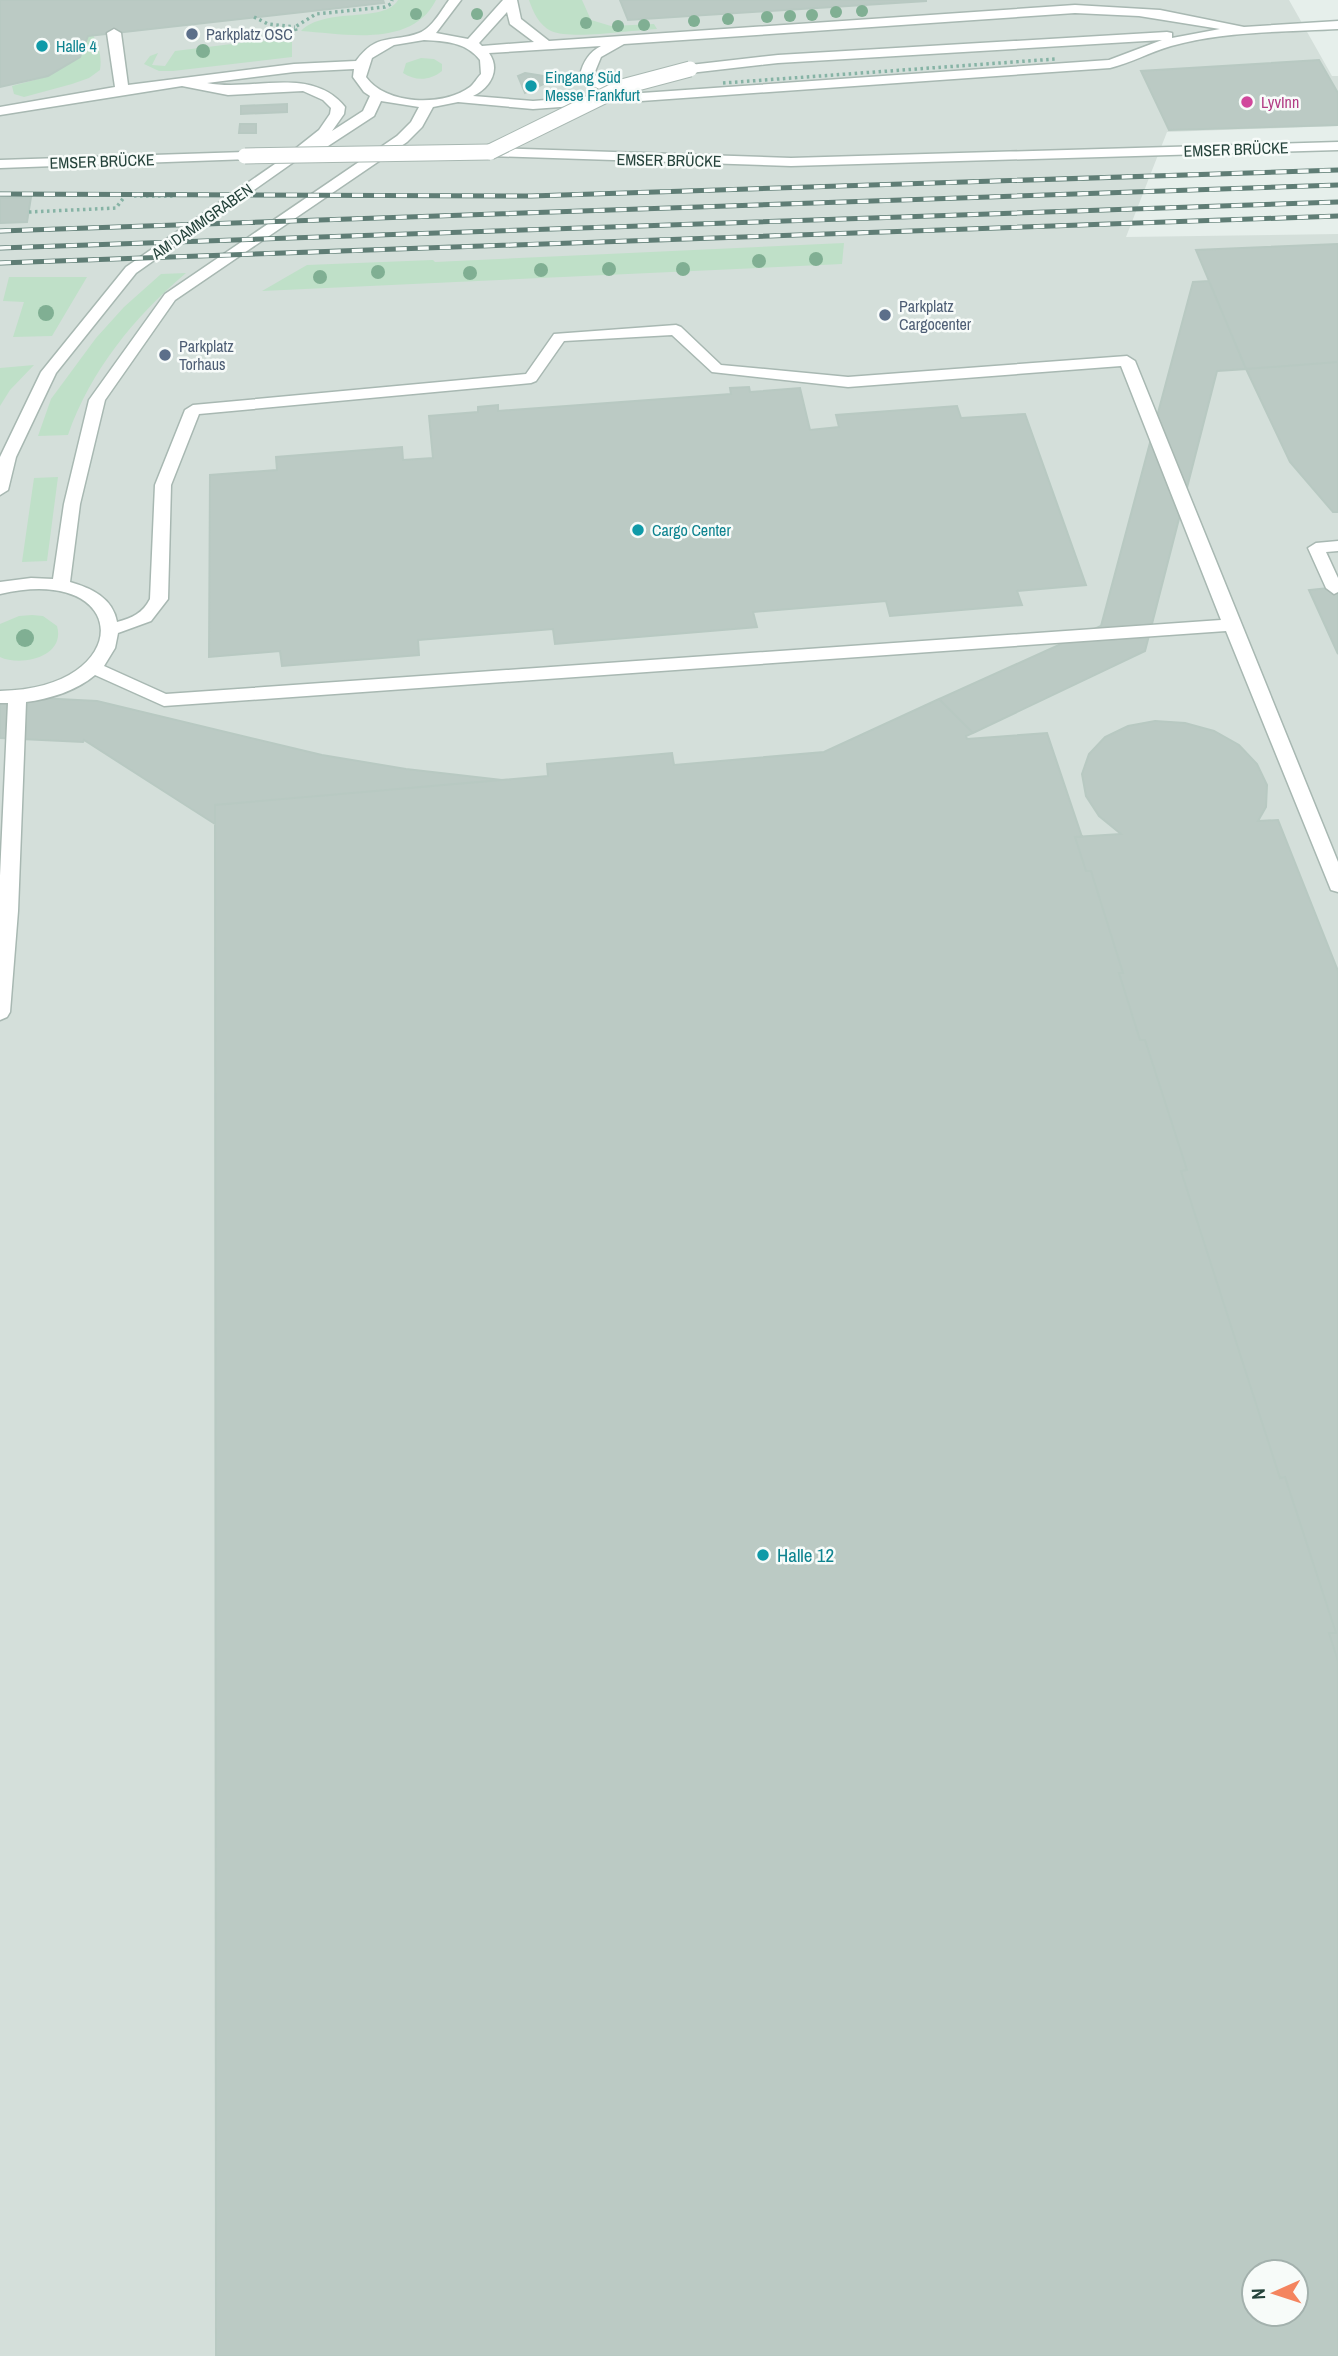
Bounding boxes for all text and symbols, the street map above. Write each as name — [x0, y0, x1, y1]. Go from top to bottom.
place label: Parkplatz OSC — [206, 23, 293, 45]
marker: Parkplatz OSC — [184, 26, 200, 42]
place label: Halle 4 — [56, 35, 97, 57]
marker: Halle 4 — [34, 38, 50, 54]
place label: Eingang Süd Messe Frankfurt — [545, 66, 640, 106]
marker: Eingang Süd Messe Frankfurt — [523, 78, 539, 94]
place label: LyvInn — [1261, 91, 1299, 113]
marker: LyvInn — [1239, 94, 1255, 110]
street label: EMSER BRÜCKE — [1183, 136, 1289, 162]
street label: EMSER BRÜCKE — [49, 148, 155, 174]
street label: EMSER BRÜCKE — [616, 148, 722, 172]
street label: AM DAMMGRABEN — [146, 178, 257, 265]
place label: Parkplatz Cargocenter — [899, 295, 972, 335]
marker: Parkplatz Cargocenter — [877, 307, 893, 323]
place label: Parkplatz Torhaus — [179, 335, 234, 375]
marker: Parkplatz Torhaus — [157, 347, 173, 363]
place label: Cargo Center — [652, 519, 731, 541]
marker: Cargo Center — [630, 522, 646, 538]
place label: Halle 12 — [777, 1542, 834, 1568]
marker: Halle 12 — [755, 1547, 771, 1563]
north arrow — [1240, 2258, 1310, 2328]
text: N — [1245, 2288, 1271, 2300]

